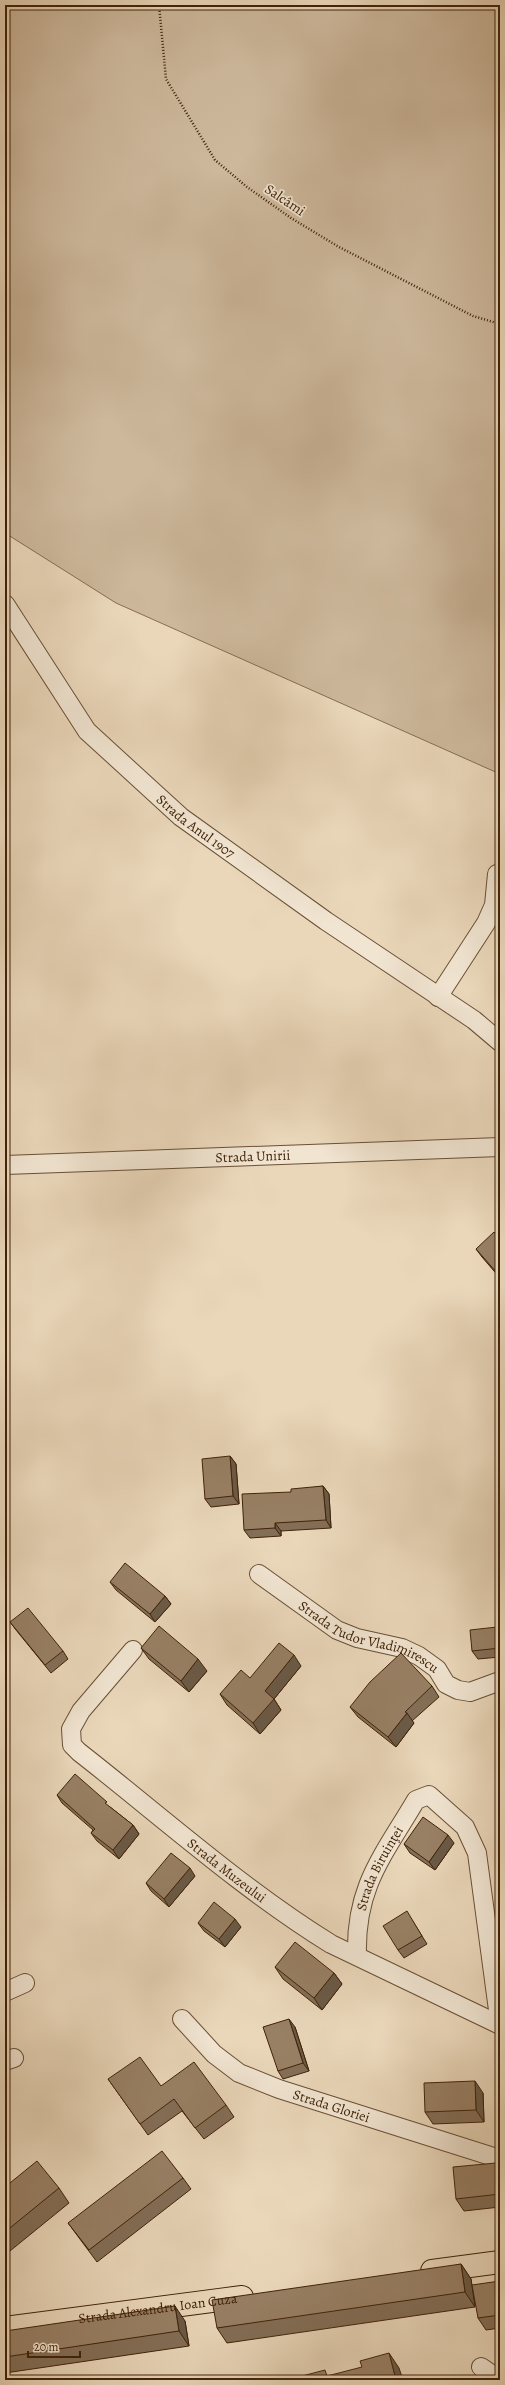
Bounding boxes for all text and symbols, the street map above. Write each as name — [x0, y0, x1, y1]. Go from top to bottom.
street label: Salcâmi — [261, 180, 309, 220]
street label: Strada Anul 1907 — [153, 790, 239, 862]
street label: Strada Unirii — [215, 1145, 291, 1167]
street label: Strada Tudor Vladimirescu — [295, 1596, 443, 1677]
street label: Strada Biruinţei — [351, 1822, 407, 1912]
street label: Strada Muzeului — [183, 1834, 270, 1907]
street label: Strada Gloriei — [291, 2085, 372, 2127]
street label: Strada Alexandru Ioan Cuza — [77, 2288, 239, 2328]
scale bar — [28, 2333, 80, 2359]
text: 20 m — [34, 2339, 58, 2355]

